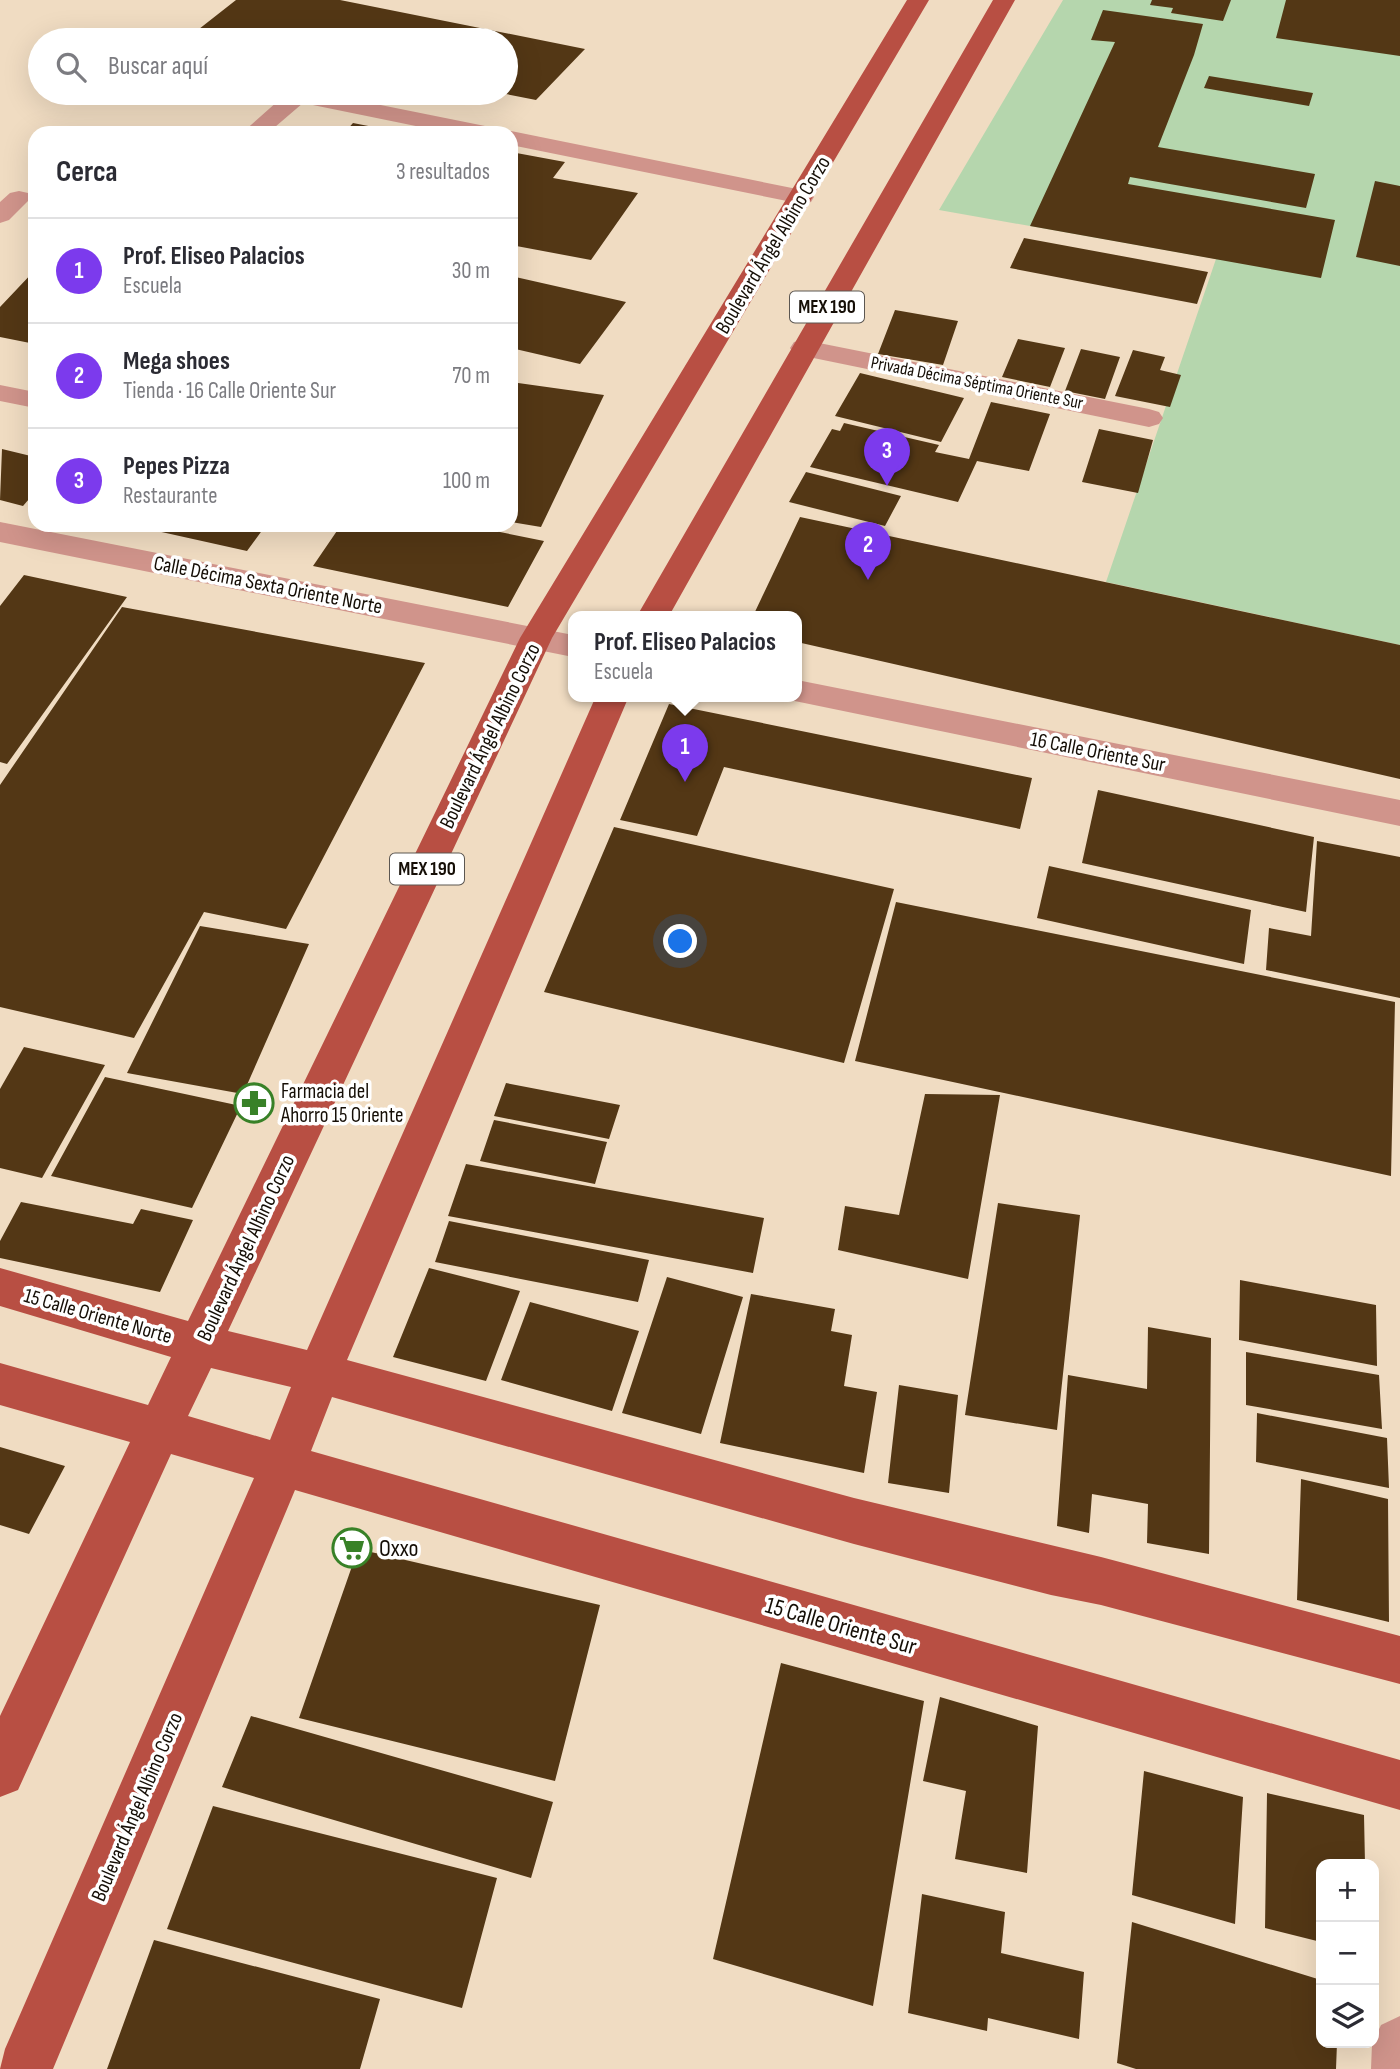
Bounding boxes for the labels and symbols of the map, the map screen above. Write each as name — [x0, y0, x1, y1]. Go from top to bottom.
street label: Boulevard Ángel Albino Corzo — [710, 152, 836, 338]
road number: MEX 190 — [790, 292, 864, 322]
street label: Privada Décima Séptima Oriente Sur — [869, 352, 1085, 414]
pin: 3 — [864, 428, 910, 486]
pin: 2 — [845, 522, 891, 580]
street label: Calle Décima Sexta Oriente Norte — [151, 551, 385, 619]
street label: Boulevard Ángel Albino Corzo — [434, 639, 546, 833]
pin: 1 — [662, 724, 708, 782]
street label: 16 Calle Oriente Sur — [1028, 727, 1168, 777]
road number: MEX 190 — [390, 854, 464, 884]
your location — [663, 924, 697, 958]
place label: Farmacia del Ahorro 15 Oriente — [280, 1079, 403, 1128]
pharmacy icon: Farmacia del Ahorro 15 Oriente — [233, 1082, 275, 1124]
street label: Boulevard Ángel Albino Corzo — [192, 1151, 300, 1345]
street label: 15 Calle Oriente Norte — [21, 1283, 175, 1349]
supermarket icon: Oxxo — [331, 1527, 373, 1569]
place label: Oxxo — [379, 1534, 418, 1563]
street label: 15 Calle Oriente Sur — [762, 1591, 920, 1661]
street label: Boulevard Ángel Albino Corzo — [86, 1709, 188, 1905]

